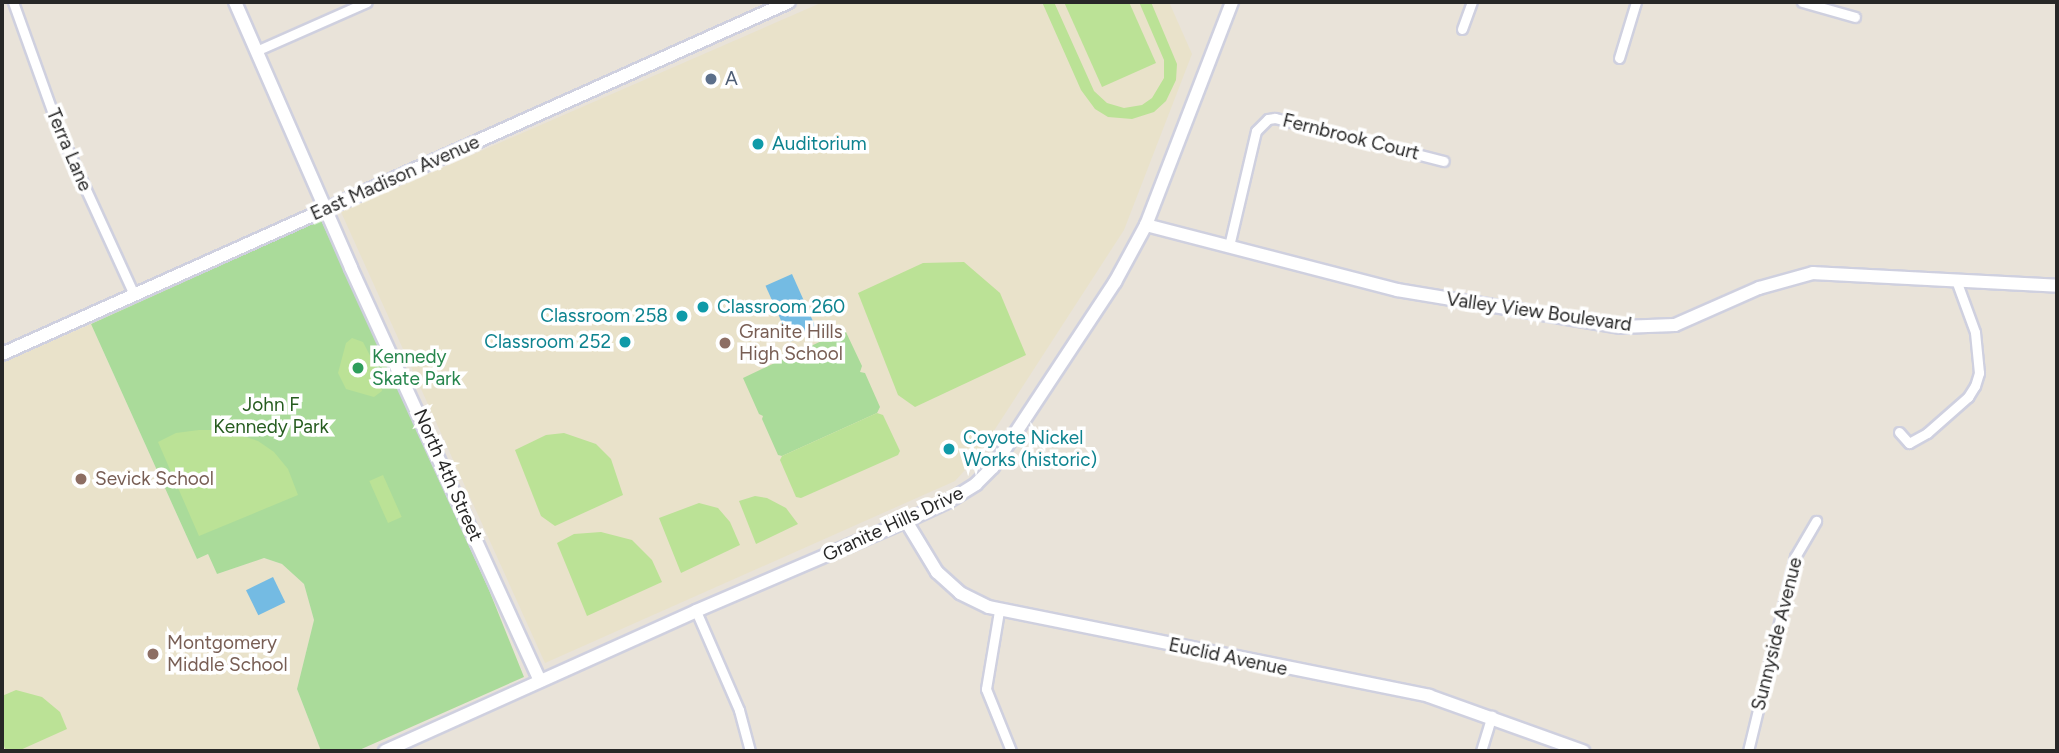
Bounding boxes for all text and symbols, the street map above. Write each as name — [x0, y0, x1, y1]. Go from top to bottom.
place label: A — [725, 68, 738, 90]
marker: A — [703, 71, 719, 87]
street label: Terra Lane — [41, 105, 97, 195]
street label: Fernbrook Court — [1280, 109, 1422, 165]
street label: East Madison Avenue — [307, 130, 483, 226]
place label: Auditorium — [772, 133, 867, 155]
marker: Auditorium — [750, 136, 766, 152]
street label: Valley View Boulevard — [1445, 288, 1633, 336]
place label: Classroom 260 — [717, 296, 845, 318]
marker: Classroom 260 — [695, 299, 711, 315]
place label: Classroom 258 — [540, 305, 668, 327]
marker: Classroom 258 — [674, 308, 690, 324]
place label: Granite Hills High School — [739, 321, 843, 365]
place label: Classroom 252 — [484, 331, 611, 353]
marker: Classroom 252 — [617, 334, 633, 350]
marker: Granite Hills High School — [717, 335, 733, 351]
place label: Kennedy Skate Park — [372, 346, 461, 390]
marker: Kennedy Skate Park — [350, 360, 366, 376]
park label: John F Kennedy Park — [213, 394, 329, 438]
street label: North 4th Street — [409, 405, 487, 545]
place label: Coyote Nickel Works (historic) — [963, 427, 1097, 471]
marker: Coyote Nickel Works (historic) — [941, 441, 957, 457]
place label: Sevick School — [95, 468, 214, 490]
marker: Sevick School — [73, 471, 89, 487]
street label: Granite Hills Drive — [819, 481, 967, 567]
street label: Sunnyside Avenue — [1747, 555, 1807, 713]
place label: Montgomery Middle School — [167, 632, 288, 676]
street label: Euclid Avenue — [1167, 633, 1289, 681]
marker: Montgomery Middle School — [145, 646, 161, 662]

